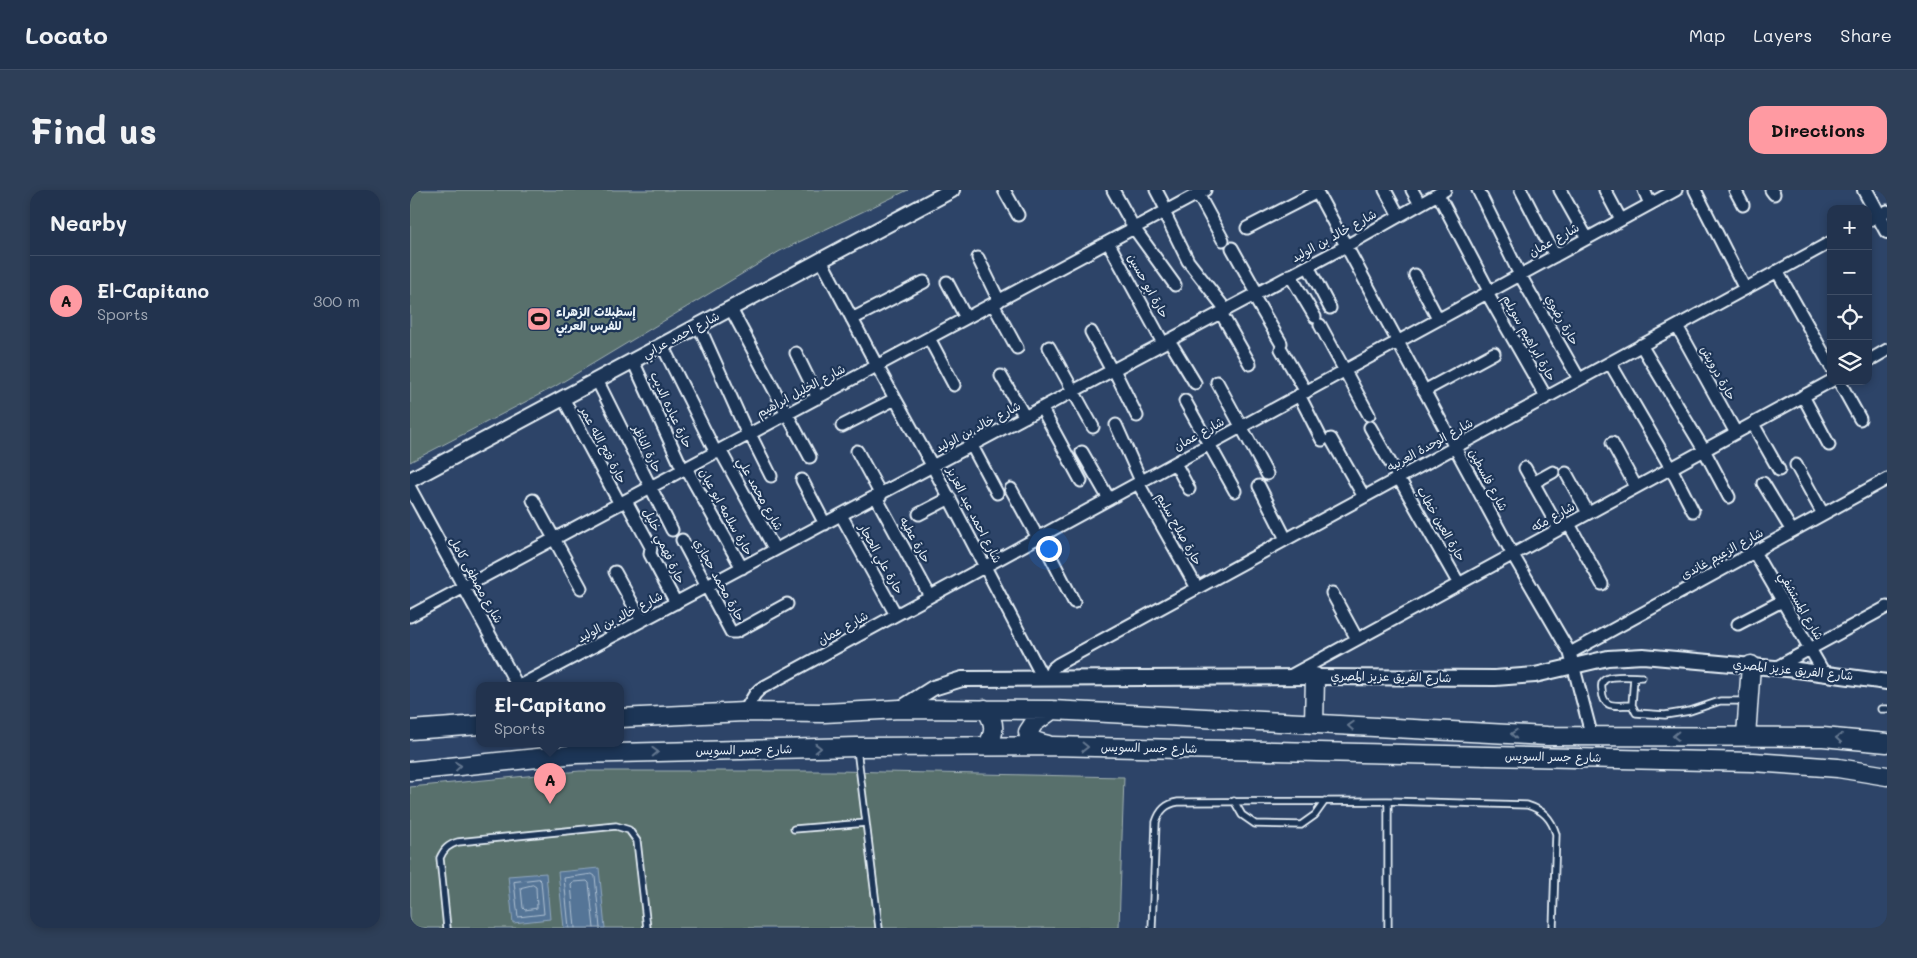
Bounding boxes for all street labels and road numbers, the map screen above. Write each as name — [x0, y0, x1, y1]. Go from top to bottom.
street label: شارع خالد بن الوليد — [1288, 205, 1380, 267]
street label: شارع عمان — [1525, 219, 1583, 261]
street label: حارة ابو حسين — [1124, 250, 1173, 321]
street label: حارة ابراهيم سويلم — [1498, 291, 1560, 385]
street label: حارة رضوي — [1541, 291, 1583, 349]
street label: شارع احمد عرابي — [639, 307, 724, 365]
street label: حارة درويش — [1696, 342, 1740, 403]
street label: شارع الخليل ابراهيم — [753, 360, 849, 422]
street label: حارة عباده الديب — [646, 369, 697, 451]
street label: شارع خالد بن الوليد — [932, 397, 1024, 457]
street label: حارة فتح الله عمر — [575, 402, 631, 487]
street label: شارع عمان — [1170, 413, 1228, 455]
street label: شارع الوحدة العربيه — [1384, 414, 1476, 476]
street label: حارة الناظر — [629, 421, 666, 475]
street label: شارع فلسطين — [1464, 446, 1512, 514]
street label: شارع محمد علي — [731, 454, 788, 535]
street label: شارع احمد عبد العزيز — [942, 463, 1006, 566]
street label: حارة سلامه ابو عيان — [696, 465, 757, 558]
street label: حارة العين خطاب — [1413, 483, 1470, 564]
street label: حارة صلاح سليم — [1152, 489, 1206, 569]
street label: شارع مكه — [1528, 498, 1578, 536]
street label: حارة فهمي خليل — [637, 505, 689, 588]
street label: حارة عطيه — [897, 514, 935, 565]
street label: حارة علي الحجار — [852, 520, 908, 599]
street label: شارع الزعيم غاندى — [1677, 524, 1767, 584]
street label: شارع مصطفى كامل — [445, 533, 507, 627]
street label: حارة محمد حجازي — [689, 536, 749, 624]
street label: شارع المستشفي — [1772, 568, 1828, 645]
street label: شارع خالد بن الوليد — [574, 587, 666, 647]
street label: شارع عمان — [814, 607, 872, 649]
street label: شارع الفريق عزيز المصري — [1732, 655, 1854, 685]
street label: شارع الفريق عزيز المصري — [1330, 667, 1452, 687]
street label: شارع جسر السويس — [1101, 738, 1197, 758]
street label: شارع جسر السويس — [696, 740, 792, 760]
street label: شارع جسر السويس — [1505, 747, 1601, 767]

